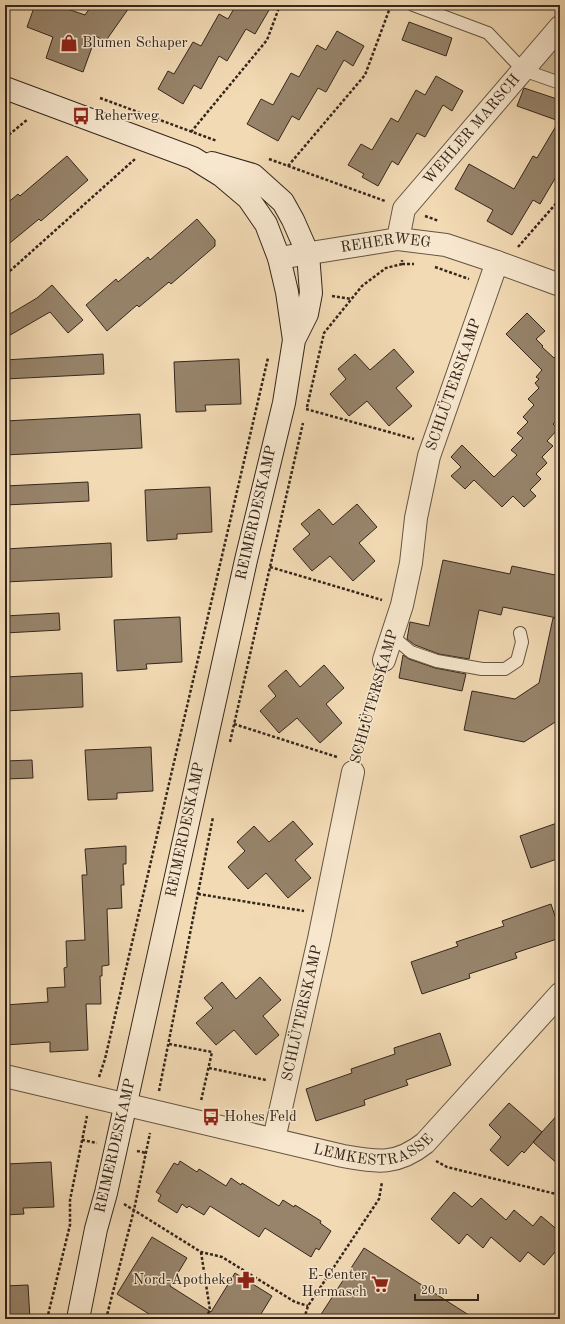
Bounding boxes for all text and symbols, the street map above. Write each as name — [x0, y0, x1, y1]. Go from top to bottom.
shop icon: Blumen Schaper — [59, 33, 79, 53]
place label: Blumen Schaper — [82, 36, 188, 51]
street label: WEHLER MARSCH — [421, 72, 523, 188]
bus stop icon: Reherweg — [71, 106, 91, 126]
place label: Reherweg — [94, 109, 159, 124]
street label: REHERWEG — [339, 231, 432, 256]
street label: SCHLÜTERSKAMP — [424, 317, 484, 453]
street label: REIMERDESKAMP — [234, 444, 280, 582]
street label: SCHLÜTERSKAMP — [346, 627, 401, 766]
street label: REIMERDESKAMP — [164, 761, 208, 899]
street label: SCHLÜTERSKAMP — [280, 944, 325, 1082]
street label: REIMERDESKAMP — [93, 1077, 139, 1215]
bus stop icon: Hohes Feld — [201, 1107, 221, 1127]
place label: Hohes Feld — [224, 1110, 297, 1125]
street label: LEMKESTRASSE — [312, 1131, 437, 1168]
place label: E-Center Hermasch — [302, 1268, 367, 1300]
pharmacy icon: Nord-Apotheke — [236, 1270, 256, 1290]
place label: Nord-Apotheke — [133, 1273, 233, 1288]
supermarket icon: E-Center Hermasch — [370, 1274, 390, 1294]
scale bar — [415, 1276, 478, 1302]
text: 20 m — [421, 1285, 448, 1297]

